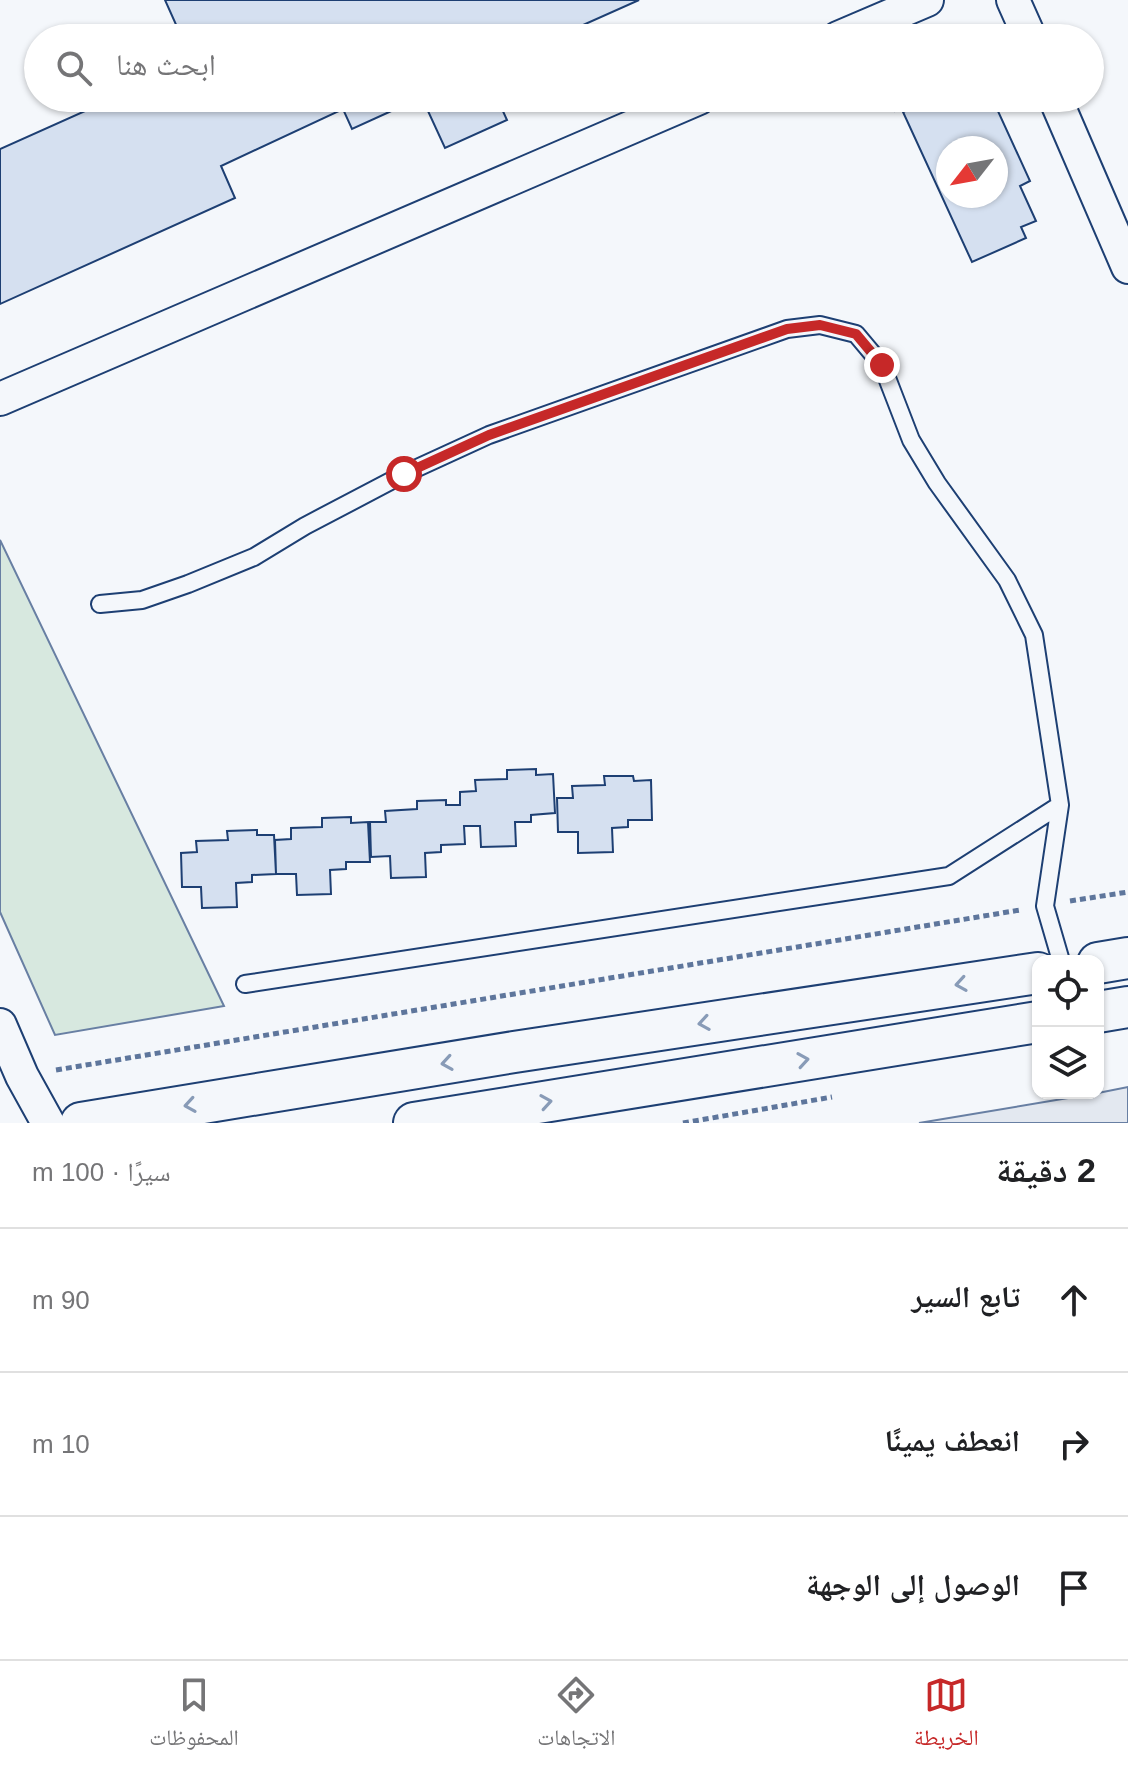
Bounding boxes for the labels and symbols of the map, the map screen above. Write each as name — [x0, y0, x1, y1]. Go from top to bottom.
north arrow — [936, 136, 1008, 208]
route end — [864, 347, 900, 383]
route start — [386, 456, 422, 492]
one-way arrow — [954, 975, 968, 992]
one-way arrow — [697, 1014, 711, 1031]
one-way arrow — [440, 1053, 454, 1070]
one-way arrow — [796, 1053, 809, 1070]
one-way arrow — [539, 1094, 553, 1111]
one-way arrow — [183, 1096, 197, 1113]

